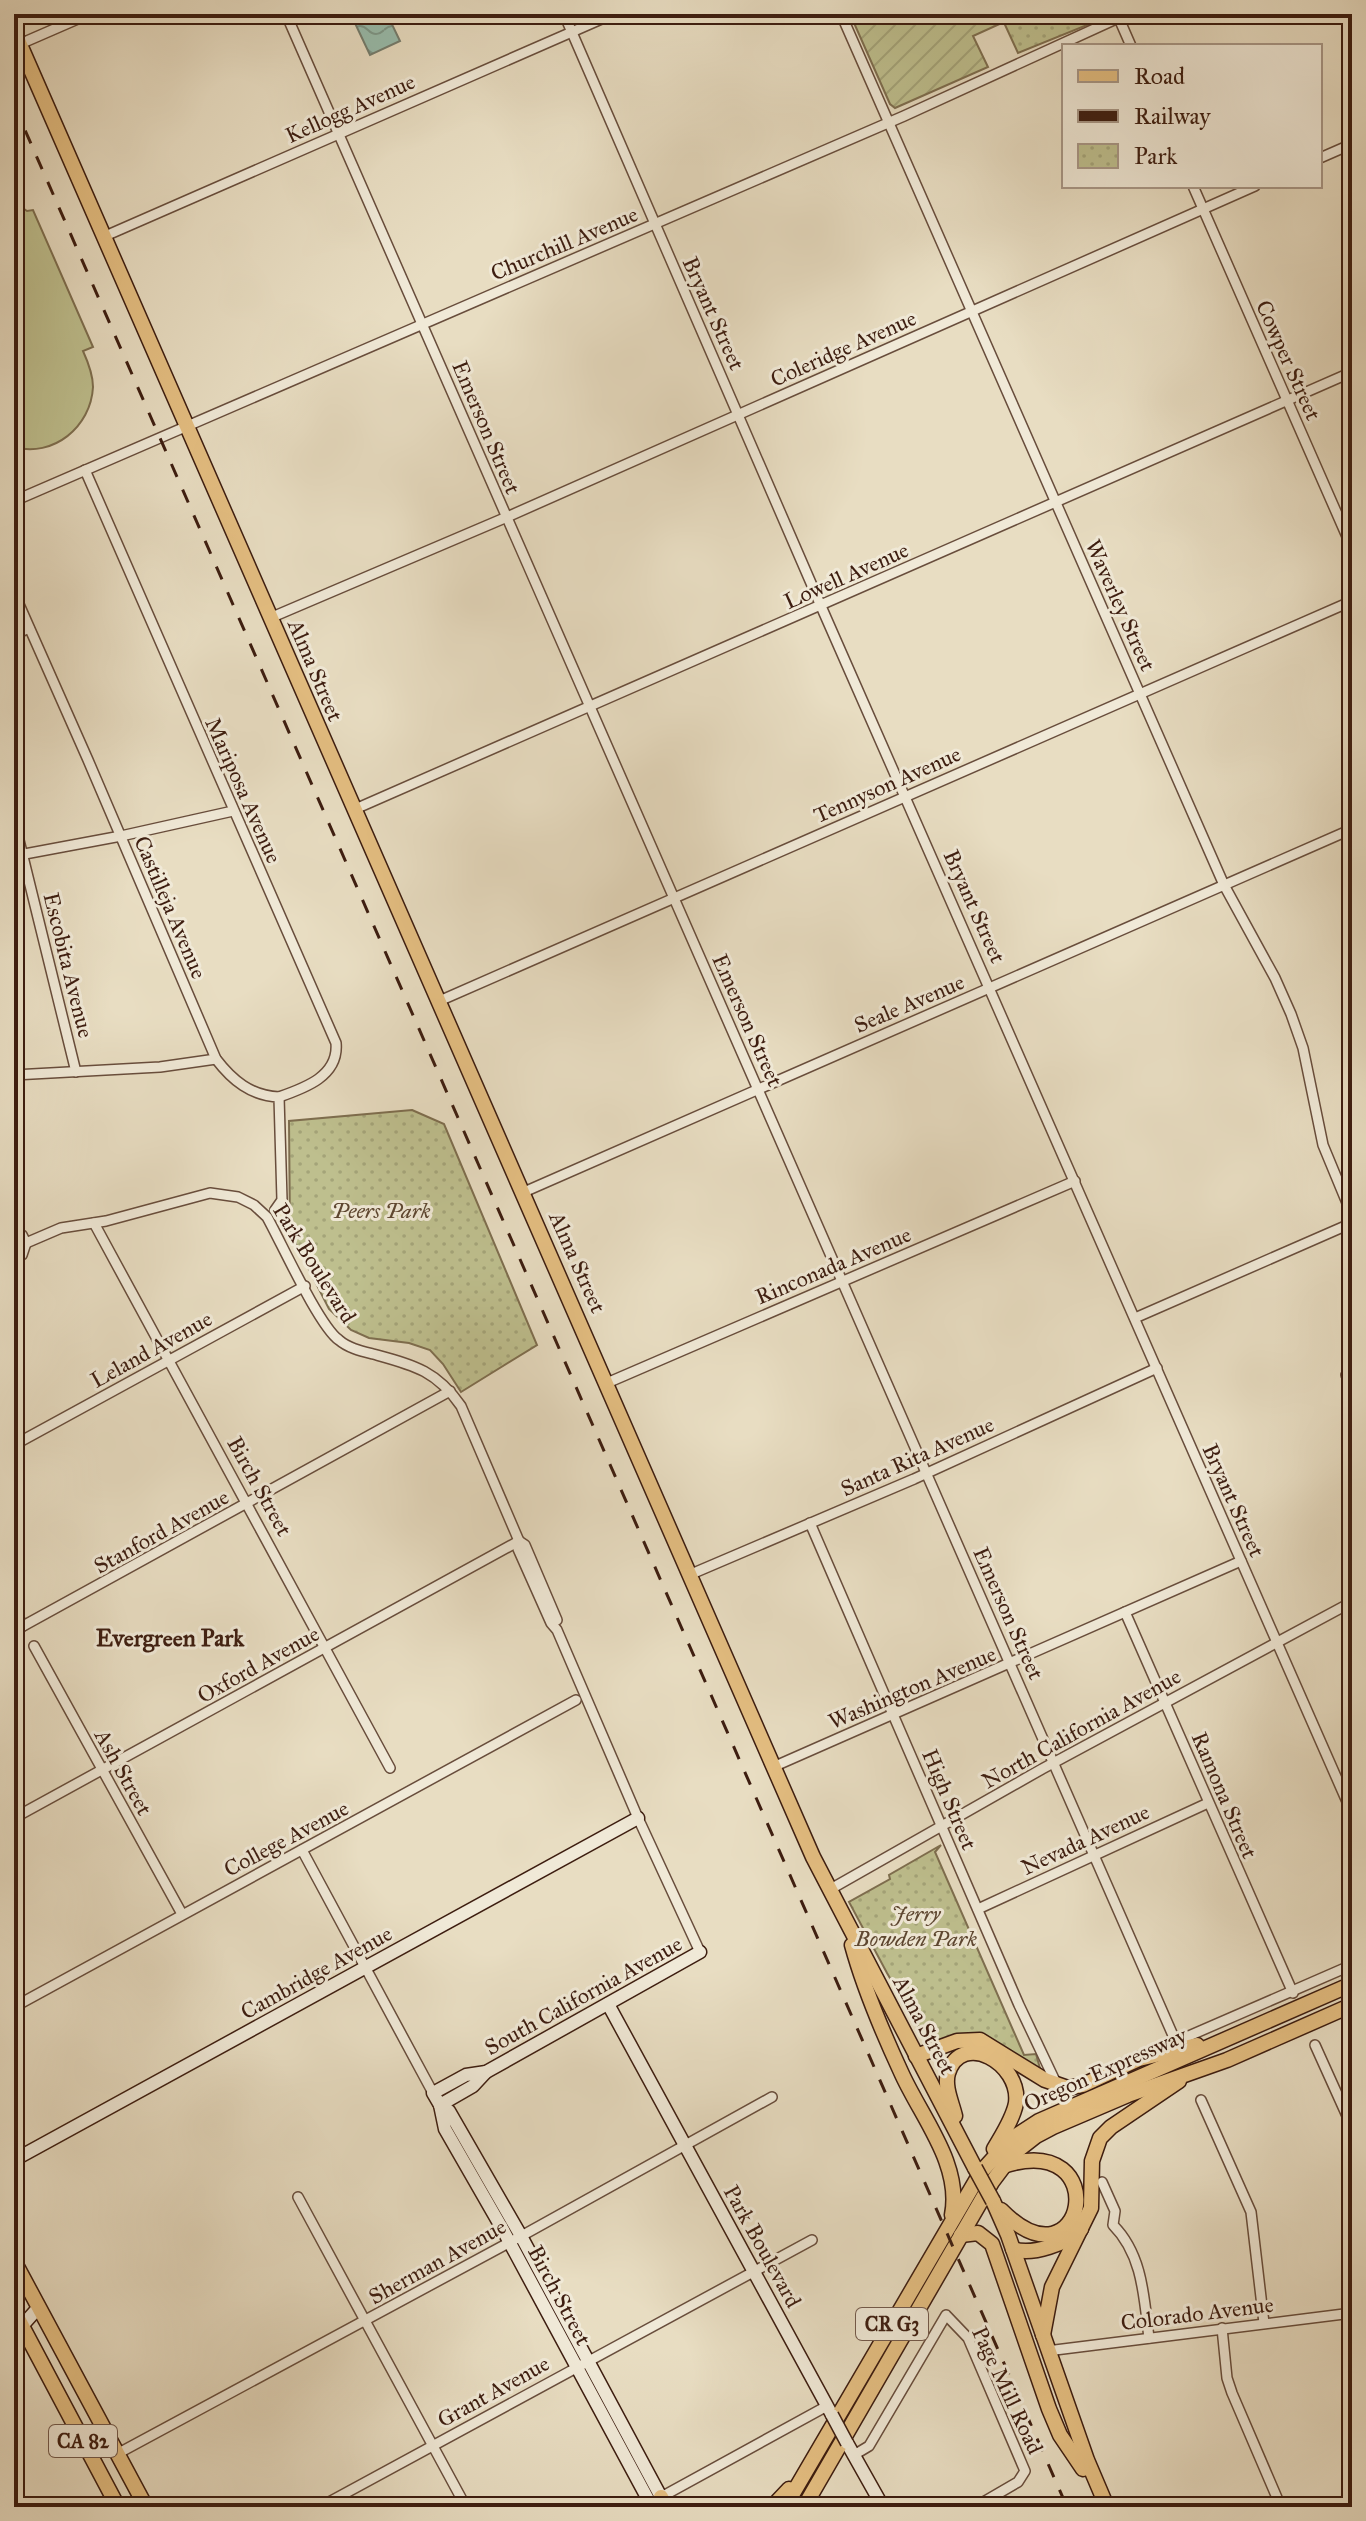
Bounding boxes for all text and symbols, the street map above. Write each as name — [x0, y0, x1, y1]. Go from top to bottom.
legend — [1062, 44, 1322, 188]
text: Road — [1134, 61, 1185, 91]
street label: Kellogg Avenue — [281, 68, 419, 149]
text: Railway — [1134, 101, 1211, 131]
text: Park — [1134, 141, 1178, 171]
street label: Churchill Avenue — [487, 200, 642, 287]
street label: Bryant Street — [677, 252, 751, 374]
street label: Cowper Street — [1250, 296, 1327, 425]
street label: Coleridge Avenue — [766, 304, 920, 393]
street label: Emerson Street — [446, 356, 527, 498]
street label: Waverley Street — [1080, 535, 1162, 675]
street label: Lowell Avenue — [780, 536, 913, 615]
street label: Alma Street — [282, 614, 349, 725]
street label: Mariposa Avenue — [199, 713, 288, 867]
street label: Tennyson Avenue — [809, 740, 965, 829]
street label: Castilleja Avenue — [128, 832, 213, 983]
street label: Bryant Street — [938, 845, 1012, 967]
street label: Escobita Avenue — [37, 890, 100, 1041]
street label: Emerson Street — [706, 950, 789, 1091]
street label: Seale Avenue — [850, 968, 968, 1039]
park label: Peers Park — [331, 1197, 431, 1224]
street label: Park Boulevard — [267, 1198, 362, 1328]
street label: Alma Street — [543, 1206, 612, 1317]
street label: Rinconada Avenue — [751, 1221, 915, 1310]
street label: Leland Avenue — [86, 1305, 217, 1394]
street label: Santa Rita Avenue — [836, 1411, 998, 1502]
street label: Birch Street — [221, 1432, 298, 1541]
street label: Bryant Street — [1197, 1439, 1271, 1561]
street label: Stanford Avenue — [89, 1483, 233, 1580]
street label: Emerson Street — [967, 1543, 1050, 1684]
street label: Oxford Avenue — [193, 1620, 324, 1709]
district label: Evergreen Park — [96, 1623, 245, 1653]
street label: Washington Avenue — [824, 1640, 1000, 1735]
street label: North California Avenue — [977, 1662, 1186, 1794]
street label: Ash Street — [88, 1724, 158, 1820]
street label: Ramona Street — [1186, 1728, 1263, 1863]
street label: High Street — [916, 1745, 983, 1854]
street label: College Avenue — [219, 1794, 353, 1883]
street label: Nevada Avenue — [1017, 1798, 1154, 1881]
park label: Jerry Bowden Park — [854, 1900, 977, 1952]
street label: Cambridge Avenue — [236, 1920, 397, 2025]
street label: South California Avenue — [480, 1930, 687, 2061]
street label: Alma Street — [887, 1970, 962, 2079]
street label: Oregon Expressway — [1019, 2021, 1192, 2118]
street label: Park Boulevard — [718, 2180, 807, 2312]
street label: Sherman Avenue — [364, 2213, 511, 2310]
street label: Birch Street — [522, 2241, 597, 2350]
street label: Colorado Avenue — [1119, 2291, 1275, 2336]
road number: CR G3 — [856, 2308, 928, 2340]
street label: Page Mill Road — [966, 2322, 1049, 2458]
street label: Grant Avenue — [432, 2350, 554, 2433]
road number: CA 82 — [49, 2425, 117, 2457]

